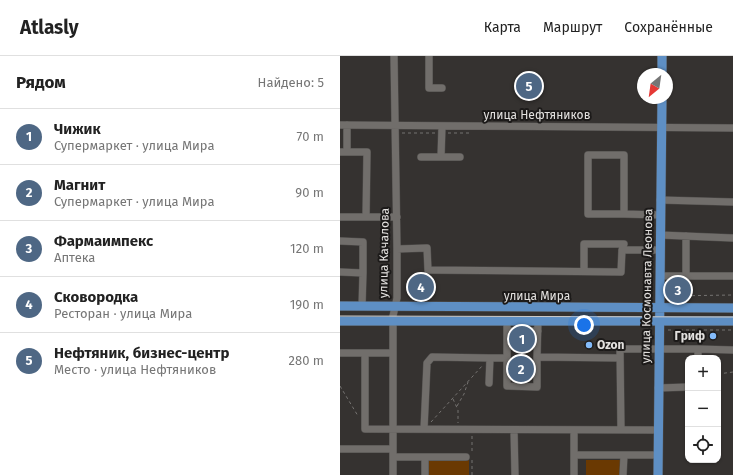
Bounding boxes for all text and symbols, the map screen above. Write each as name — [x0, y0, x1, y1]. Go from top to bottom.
text: Atlasly — [20, 16, 79, 39]
text: Карта — [484, 19, 521, 36]
text: Маршрут — [543, 19, 602, 36]
text: Сохранённые — [624, 19, 713, 36]
north arrow — [637, 68, 673, 104]
pin: 5 — [516, 71, 542, 101]
text: Рядом — [16, 72, 66, 93]
text: Найдено: 5 — [258, 75, 324, 90]
street label: улица Нефтяников — [484, 108, 591, 122]
text: Чижик — [54, 120, 101, 138]
text: 1 — [26, 129, 32, 144]
text: 70 m — [297, 129, 324, 144]
text: Супермаркет · улица Мира — [54, 138, 215, 153]
text: Магнит — [54, 176, 105, 194]
text: 2 — [26, 185, 32, 200]
text: 90 m — [295, 185, 324, 200]
text: Супермаркет · улица Мира — [54, 194, 215, 209]
street label: улица Качалова — [376, 208, 392, 298]
street label: улица Космонавта Леонова — [639, 208, 655, 364]
text: Фармаимпекс — [54, 232, 153, 250]
text: 3 — [26, 241, 32, 256]
text: 120 m — [290, 241, 324, 256]
text: Аптека — [54, 250, 95, 265]
pin: 4 — [408, 272, 434, 302]
pin: 3 — [665, 275, 691, 305]
text: Сковородка — [54, 288, 138, 306]
street label: улица Мира — [504, 289, 570, 303]
text: 4 — [25, 297, 33, 312]
text: 190 m — [290, 297, 324, 312]
text: Ресторан · улица Мира — [54, 306, 192, 321]
your location — [574, 315, 594, 335]
pin: 1 — [509, 324, 535, 354]
place label: Гриф — [675, 329, 705, 343]
marker: Гриф — [708, 331, 718, 341]
place label: Ozon — [597, 338, 625, 352]
marker: Ozon — [584, 340, 594, 350]
text: Нефтяник, бизнес-центр — [54, 344, 229, 362]
text: 5 — [26, 353, 32, 368]
text: 280 m — [289, 353, 324, 368]
pin: 2 — [508, 354, 534, 384]
map controls — [685, 355, 721, 463]
button: + — [685, 355, 721, 391]
text: Место · улица Нефтяников — [54, 362, 216, 377]
button: − — [685, 391, 721, 427]
button: locate — [685, 427, 721, 463]

